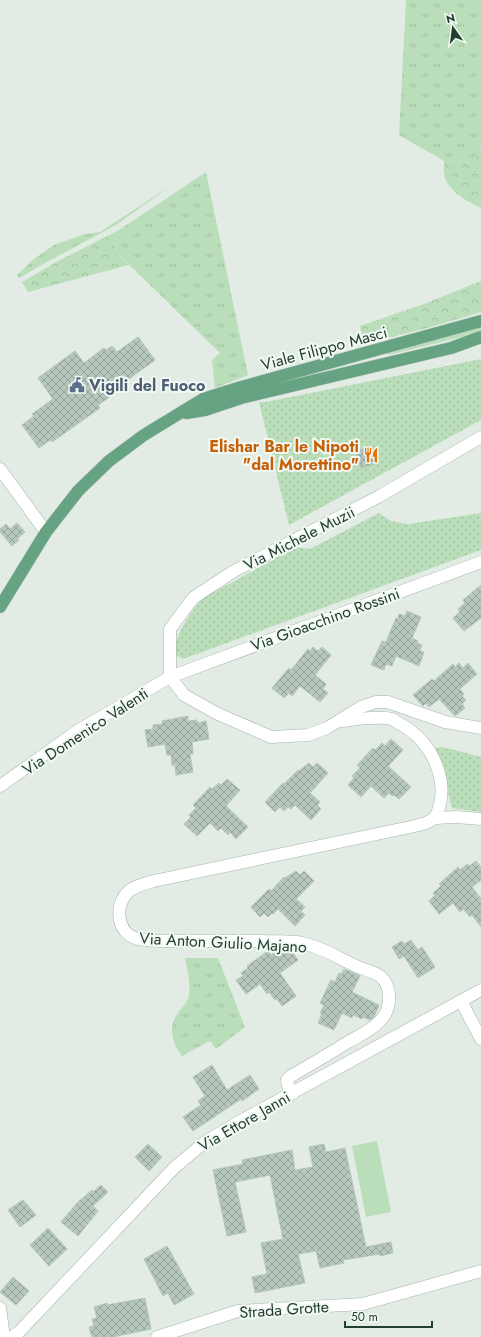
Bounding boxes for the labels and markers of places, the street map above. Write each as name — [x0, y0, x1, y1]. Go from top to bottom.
place label: Vigili del Fuoco — [88, 374, 206, 397]
public building icon: Vigili del Fuoco — [68, 376, 86, 394]
place label: Elishar Bar le Nipoti "dal Morettino" — [209, 435, 359, 476]
restaurant icon: Elishar Bar le Nipoti "dal Morettino" — [362, 446, 380, 464]

